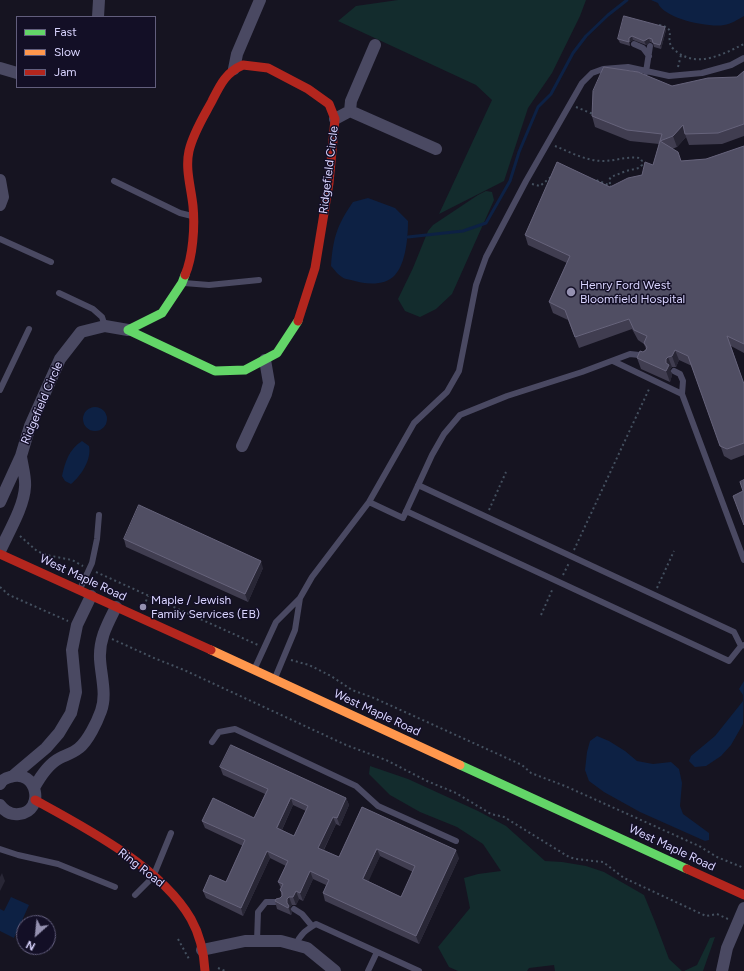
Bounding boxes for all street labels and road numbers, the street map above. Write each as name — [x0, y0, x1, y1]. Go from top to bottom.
street label: Ridgefield Circle — [316, 125, 342, 215]
street label: Ridgefield Circle — [18, 359, 66, 447]
street label: West Maple Road — [37, 552, 129, 604]
street label: West Maple Road — [331, 687, 423, 739]
street label: West Maple Road — [626, 822, 718, 874]
street label: Ring Road — [115, 846, 167, 890]

